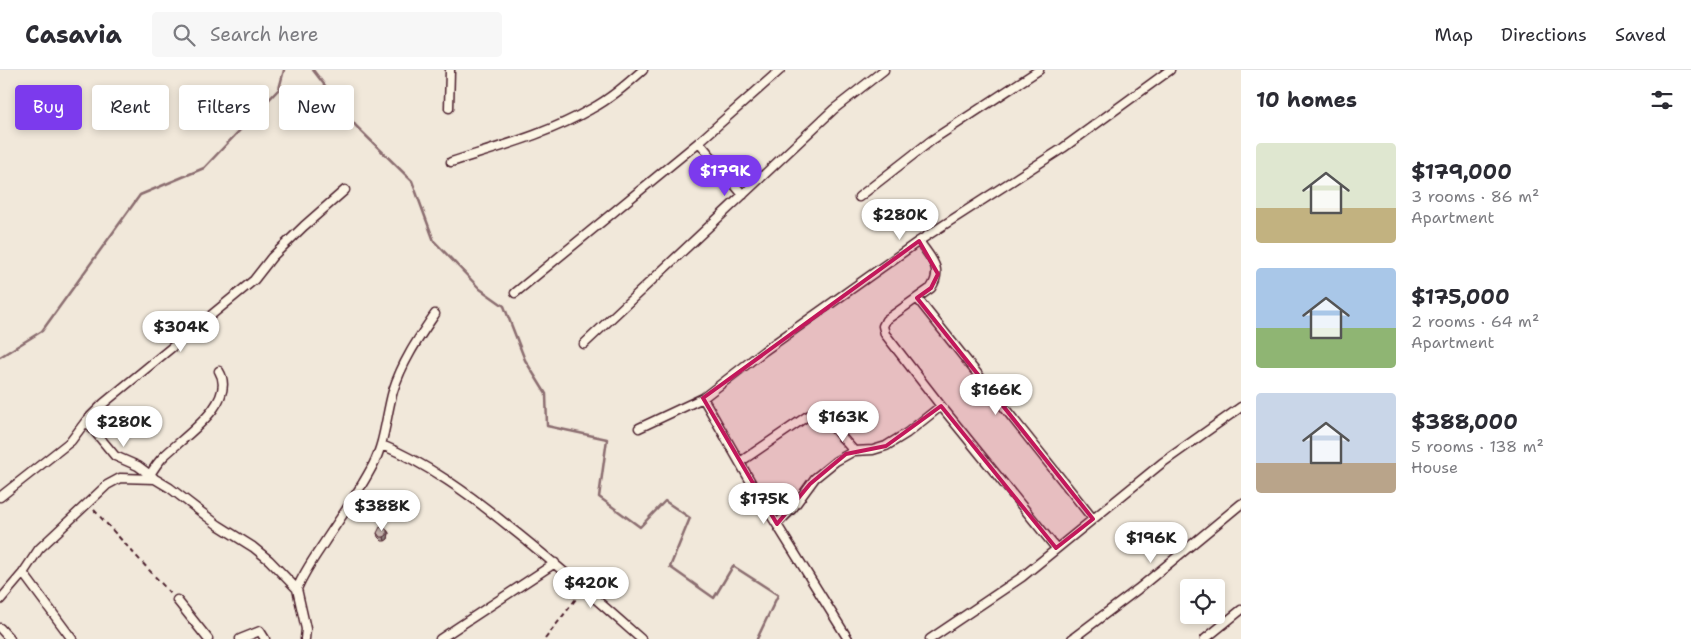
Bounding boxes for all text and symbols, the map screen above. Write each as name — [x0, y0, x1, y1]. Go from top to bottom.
search box — [152, 12, 502, 57]
text: Casavia — [25, 19, 122, 51]
icon: search — [170, 21, 198, 49]
text: Search here — [210, 22, 318, 47]
text: Map — [1435, 23, 1473, 47]
text: Directions — [1501, 23, 1587, 47]
text: Saved — [1615, 23, 1666, 47]
chip: Buy — [15, 85, 82, 130]
chip: Rent — [92, 85, 169, 130]
chip: Filters — [179, 85, 269, 130]
chip: New — [279, 85, 354, 130]
text: 10 homes — [1256, 86, 1357, 114]
icon: filters — [1648, 86, 1676, 114]
pin: $179K — [690, 154, 760, 197]
text: $179,000 — [1411, 158, 1512, 186]
text: $179K — [700, 160, 750, 181]
icon: home — [1296, 163, 1356, 223]
text: 3 rooms · 86 m² — [1411, 186, 1539, 207]
pin: $280K — [865, 198, 935, 241]
text: $280K — [873, 204, 927, 225]
text: Apartment — [1411, 207, 1494, 228]
text: $175,000 — [1411, 283, 1510, 311]
icon: home — [1296, 288, 1356, 348]
pin: $304K — [146, 310, 216, 353]
text: 2 rooms · 64 m² — [1411, 311, 1539, 332]
text: $304K — [153, 316, 209, 337]
text: Apartment — [1411, 332, 1494, 353]
pin: $166K — [961, 374, 1031, 416]
text: $166K — [971, 379, 1021, 400]
pin: $163K — [808, 400, 878, 443]
pin: $280K — [89, 406, 159, 448]
text: $163K — [818, 406, 868, 427]
text: $388,000 — [1411, 408, 1518, 436]
text: $280K — [97, 411, 151, 432]
icon: home — [1296, 413, 1356, 473]
text: 5 rooms · 138 m² — [1411, 436, 1544, 457]
text: House — [1411, 457, 1458, 478]
pin: $175K — [729, 482, 799, 525]
text: $175K — [739, 488, 789, 509]
pin: $388K — [347, 490, 417, 532]
text: $388K — [354, 495, 410, 516]
pin: $196K — [1116, 522, 1186, 564]
text: $196K — [1126, 527, 1176, 548]
pin: $420K — [556, 566, 626, 609]
text: $420K — [564, 572, 618, 593]
map controls — [1180, 579, 1225, 624]
button: locate — [1180, 579, 1225, 624]

